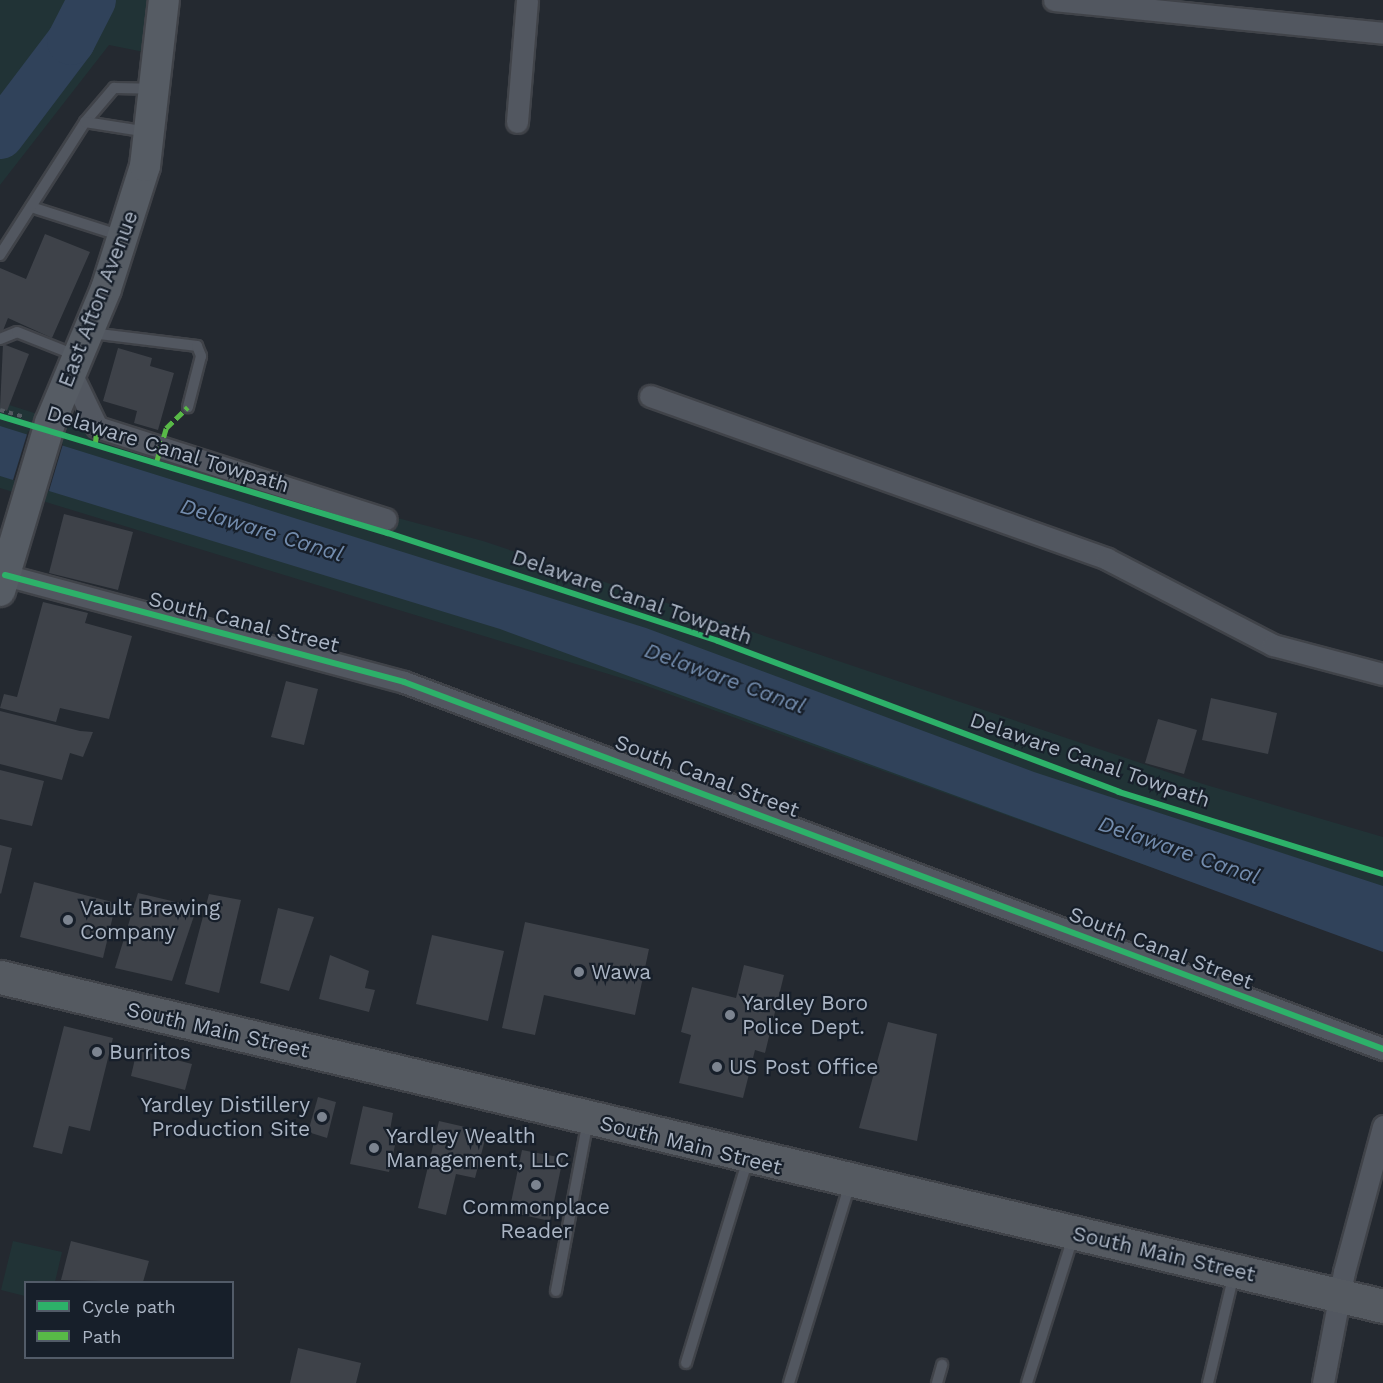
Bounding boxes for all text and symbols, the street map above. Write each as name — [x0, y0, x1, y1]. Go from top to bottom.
street label: East Afton Avenue — [52, 206, 144, 392]
street label: Delaware Canal Towpath — [43, 400, 293, 498]
water label: Delaware Canal — [177, 493, 347, 567]
street label: Delaware Canal Towpath — [508, 544, 756, 650]
street label: South Canal Street — [146, 586, 342, 658]
water label: Delaware Canal — [641, 637, 809, 719]
street label: Delaware Canal Towpath — [966, 707, 1214, 813]
street label: South Canal Street — [611, 729, 803, 823]
water label: Delaware Canal — [1095, 810, 1263, 890]
place label: Vault Brewing Company — [80, 895, 220, 945]
street label: South Canal Street — [1065, 901, 1257, 995]
marker: Vault Brewing Company — [61, 913, 75, 927]
place label: Wawa — [591, 959, 651, 985]
marker: Wawa — [572, 965, 586, 979]
place label: Yardley Boro Police Dept. — [742, 990, 869, 1040]
street label: South Main Street — [124, 997, 312, 1063]
marker: Yardley Boro Police Dept. — [723, 1008, 737, 1022]
place label: Burritos — [109, 1039, 191, 1065]
marker: Burritos — [90, 1045, 104, 1059]
place label: US Post Office — [729, 1054, 878, 1080]
marker: US Post Office — [710, 1060, 724, 1074]
place label: Yardley Distillery Production Site — [140, 1092, 310, 1142]
marker: Yardley Distillery Production Site — [315, 1110, 329, 1124]
street label: South Main Street — [597, 1110, 785, 1180]
place label: Yardley Wealth Management, LLC — [386, 1123, 569, 1173]
marker: Yardley Wealth Management, LLC — [367, 1141, 381, 1155]
marker: Commonplace Reader — [529, 1178, 543, 1192]
place label: Commonplace Reader — [462, 1194, 610, 1244]
street label: South Main Street — [1070, 1221, 1258, 1287]
legend — [24, 1281, 234, 1359]
text: Cycle path — [82, 1296, 176, 1317]
text: Path — [82, 1326, 122, 1347]

